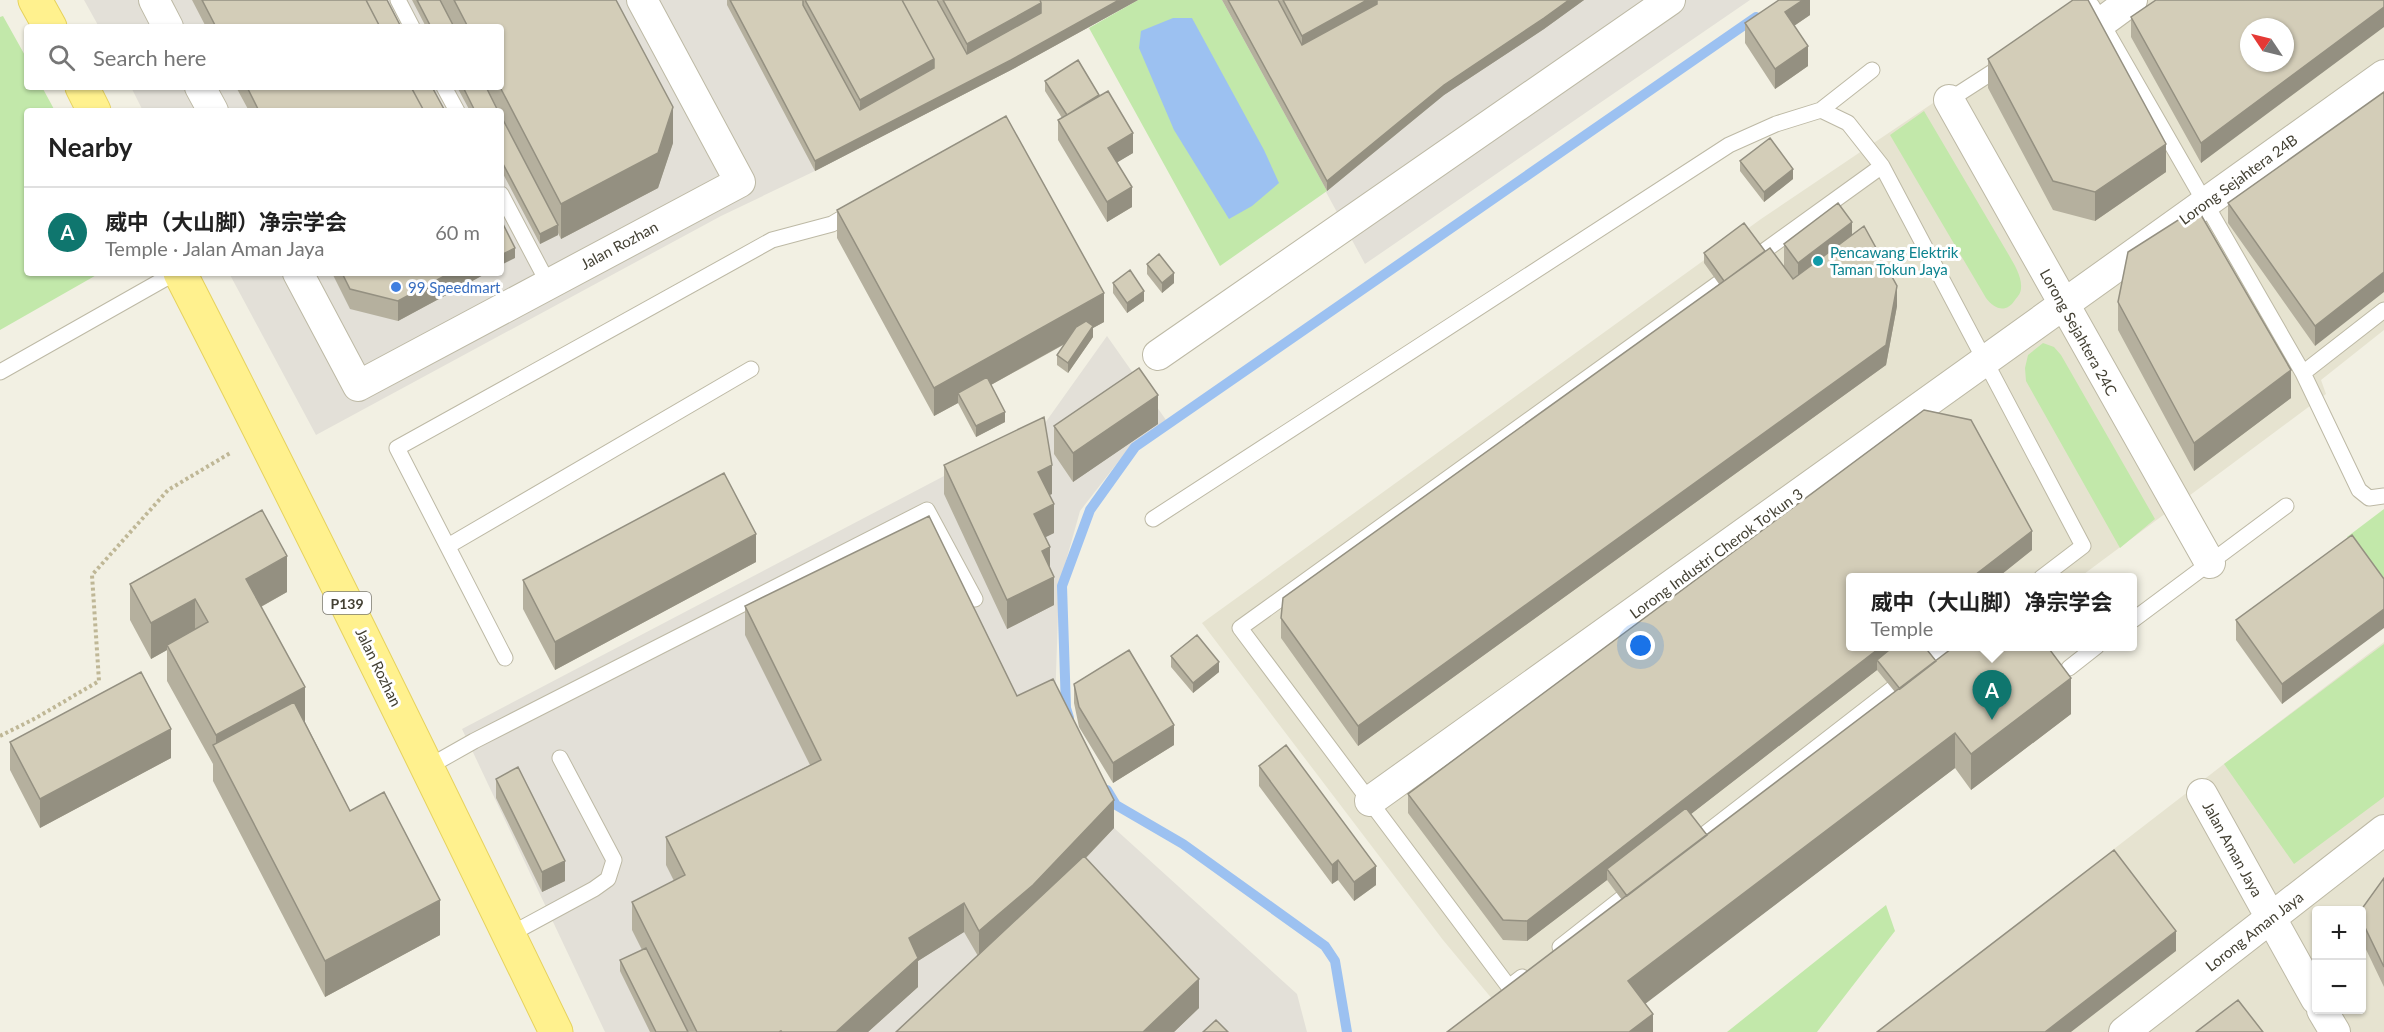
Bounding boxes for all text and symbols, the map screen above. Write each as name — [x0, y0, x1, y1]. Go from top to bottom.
north arrow — [2240, 18, 2294, 72]
search box — [24, 24, 504, 90]
icon: search — [45, 41, 78, 74]
text: Search here — [93, 44, 206, 71]
street label: Lorong Sejahtera 24B — [2175, 130, 2301, 228]
text: Nearby — [48, 131, 133, 163]
text: 威中（大山脚）净宗学会 — [105, 208, 347, 235]
street label: Jalan Rozhan — [577, 217, 661, 273]
text: A — [61, 220, 74, 244]
text: 60 m — [435, 220, 480, 244]
text: Temple · Jalan Aman Jaya — [105, 236, 324, 260]
place label: Pencawang Elektrik Taman Tokun Jaya — [1830, 243, 1959, 278]
marker: Pencawang Elektrik Taman Tokun Jaya — [1811, 254, 1825, 268]
street label: Lorong Sejahtera 24C — [2037, 266, 2121, 398]
place label: 99 Speedmart — [408, 278, 501, 296]
marker: 99 Speedmart — [389, 280, 403, 294]
street label: Lorong Industri Cherok To'kun 3 — [1626, 484, 1806, 622]
popup — [1846, 573, 2137, 651]
text: 威中（大山脚）净宗学会 — [1870, 588, 2113, 615]
road number: P139 — [323, 592, 371, 614]
text: Temple — [1870, 616, 1933, 640]
street label: Jalan Rozhan — [352, 625, 406, 709]
your location — [1626, 631, 1655, 660]
pin: A — [1972, 670, 2012, 720]
street label: Jalan Aman Jaya — [2199, 798, 2267, 900]
street label: Lorong Aman Jaya — [2202, 887, 2306, 975]
map controls — [2312, 906, 2366, 1014]
button: + — [2312, 906, 2366, 960]
button: − — [2312, 960, 2366, 1014]

